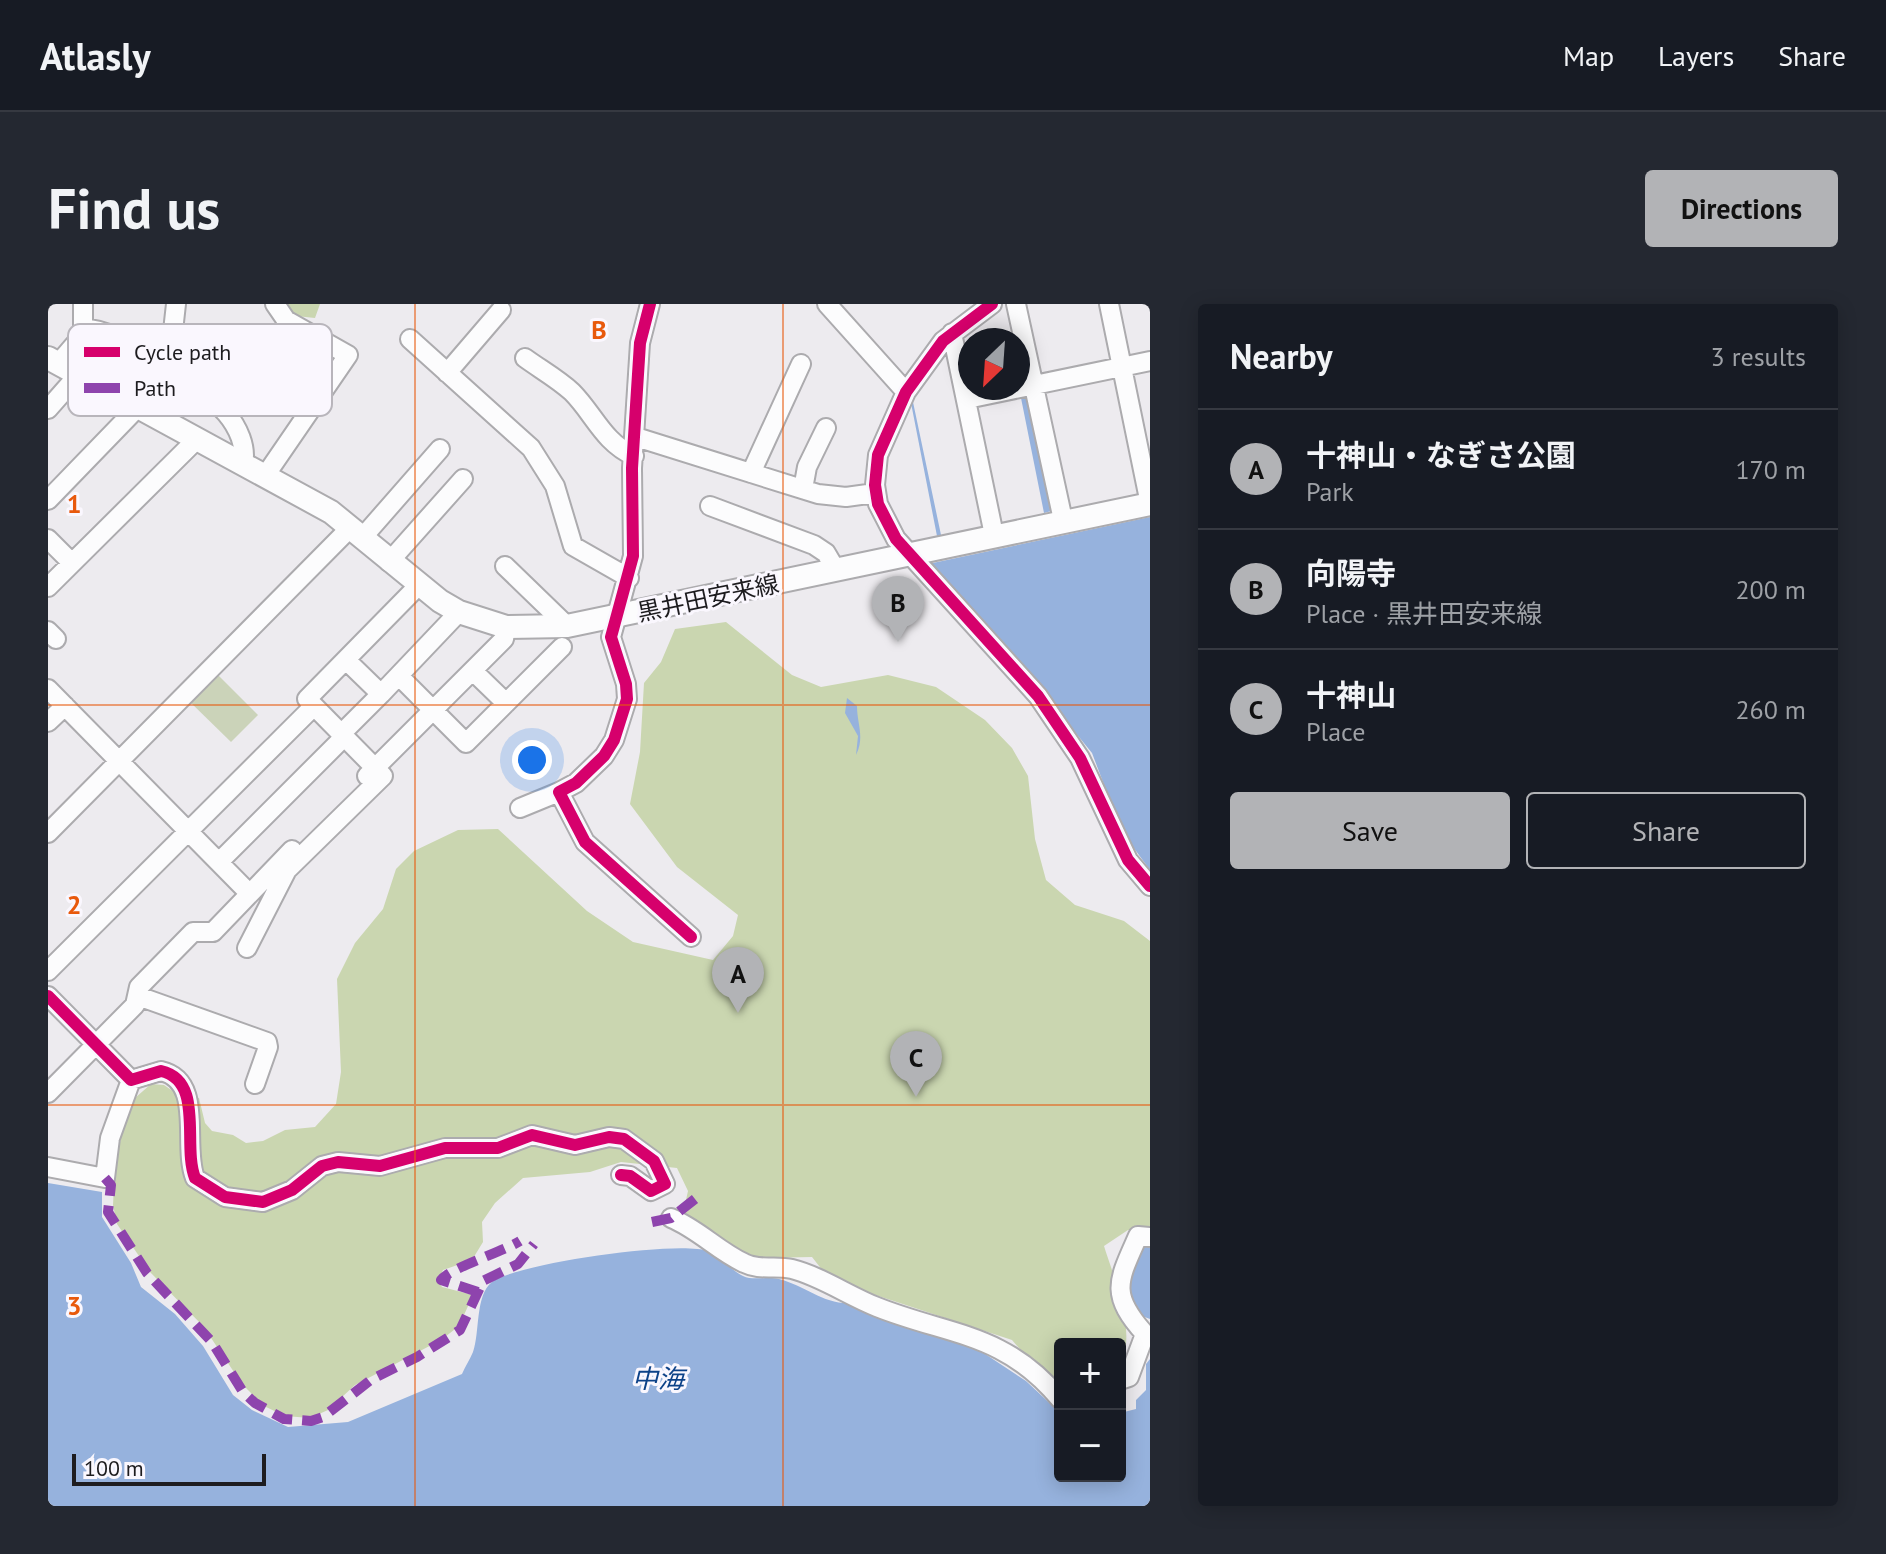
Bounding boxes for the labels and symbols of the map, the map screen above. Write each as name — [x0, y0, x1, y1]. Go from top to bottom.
text: B — [591, 313, 607, 346]
legend — [68, 324, 332, 416]
north arrow — [958, 328, 1030, 400]
text: Cycle path — [134, 338, 231, 366]
text: Path — [134, 374, 176, 402]
text: 1 — [67, 487, 81, 520]
street label: 黒井田安来線 — [634, 568, 782, 628]
pin: B — [872, 576, 924, 642]
your location — [512, 740, 552, 780]
text: 2 — [67, 888, 81, 921]
pin: A — [712, 947, 764, 1013]
pin: C — [890, 1031, 942, 1097]
text: 3 — [67, 1289, 81, 1322]
water label: 中海 — [632, 1362, 688, 1395]
scale bar — [72, 1450, 266, 1486]

